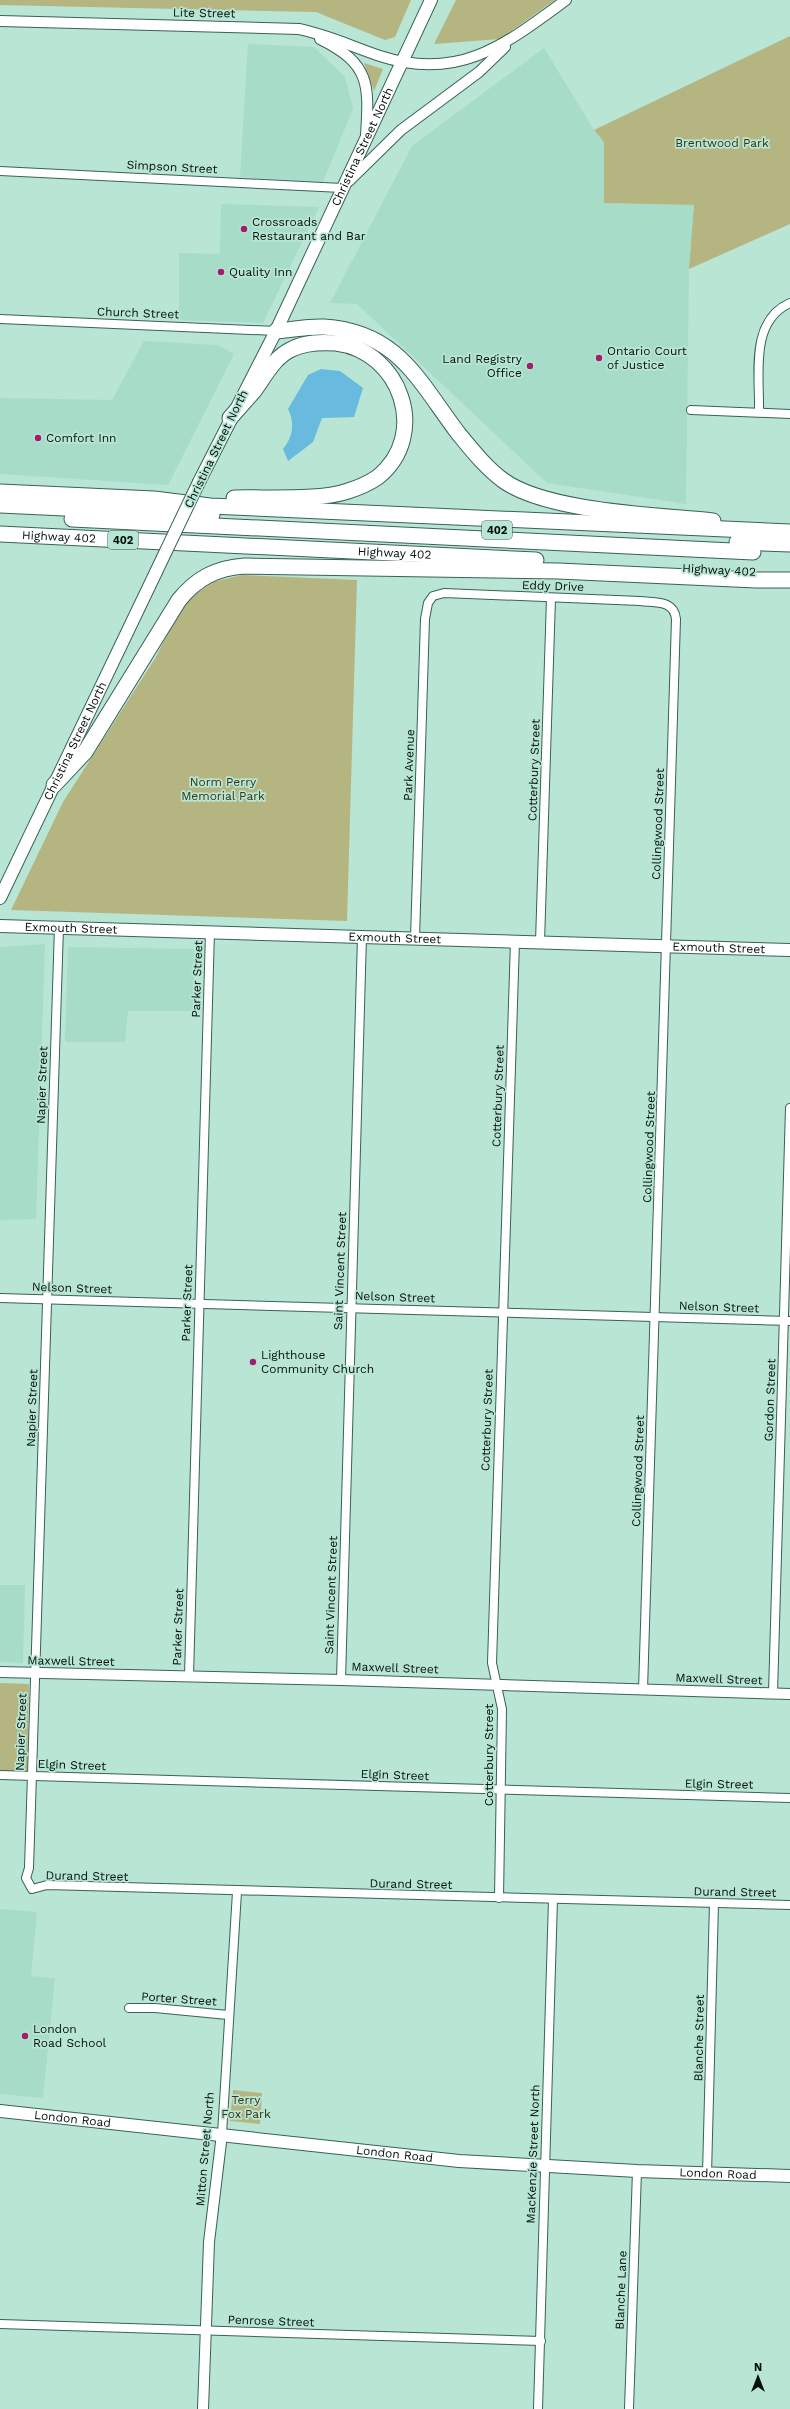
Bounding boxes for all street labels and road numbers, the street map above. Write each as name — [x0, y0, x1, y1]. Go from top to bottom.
street label: Lite Street — [173, 5, 235, 21]
street label: Christina Street North — [328, 85, 396, 208]
street label: Simpson Street — [126, 158, 218, 176]
street label: Church Street — [97, 305, 179, 321]
street label: Christina Street North — [181, 388, 251, 510]
road number: 402 — [482, 521, 512, 539]
street label: Highway 402 — [22, 528, 96, 546]
road number: 402 — [108, 531, 138, 549]
street label: Highway 402 — [357, 544, 432, 562]
street label: Highway 402 — [682, 561, 756, 579]
street label: Eddy Drive — [522, 578, 584, 594]
street label: Christina Street North — [41, 680, 109, 803]
street label: Cotterbury Street — [525, 719, 543, 821]
street label: Park Avenue — [401, 729, 417, 801]
street label: Collingwood Street — [649, 768, 667, 880]
street label: Exmouth Street — [24, 920, 118, 937]
street label: Exmouth Street — [348, 930, 441, 946]
street label: Exmouth Street — [672, 939, 765, 956]
street label: Parker Street — [189, 940, 205, 1018]
street label: Cotterbury Street — [489, 1045, 507, 1147]
street label: Napier Street — [34, 1046, 50, 1124]
street label: Collingwood Street — [640, 1091, 658, 1203]
street label: Saint Vincent Street — [331, 1212, 349, 1330]
street label: Parker Street — [179, 1264, 195, 1342]
street label: Nelson Street — [32, 1280, 112, 1296]
street label: Nelson Street — [355, 1289, 435, 1305]
street label: Nelson Street — [679, 1299, 759, 1315]
street label: Gordon Street — [762, 1358, 778, 1442]
street label: Napier Street — [24, 1369, 40, 1447]
street label: Cotterbury Street — [478, 1369, 496, 1471]
street label: Collingwood Street — [629, 1415, 647, 1527]
street label: Saint Vincent Street — [322, 1536, 340, 1654]
street label: Parker Street — [170, 1588, 186, 1666]
street label: Maxwell Street — [27, 1653, 115, 1669]
street label: Maxwell Street — [351, 1659, 439, 1677]
street label: Maxwell Street — [675, 1670, 763, 1688]
street label: Napier Street — [13, 1693, 29, 1771]
street label: Cotterbury Street — [482, 1704, 496, 1806]
street label: Elgin Street — [38, 1757, 106, 1773]
street label: Elgin Street — [361, 1767, 429, 1783]
street label: Elgin Street — [685, 1776, 753, 1792]
street label: Durand Street — [46, 1868, 128, 1884]
street label: Durand Street — [370, 1876, 452, 1892]
street label: Durand Street — [694, 1884, 776, 1900]
street label: Porter Street — [141, 1989, 217, 2009]
street label: Blanche Street — [691, 1994, 707, 2082]
street label: MacKenzie Street North — [524, 2084, 542, 2224]
street label: Mitton Street North — [193, 2091, 217, 2207]
street label: London Road — [33, 2108, 112, 2130]
street label: London Road — [356, 2143, 434, 2165]
street label: London Road — [679, 2165, 757, 2182]
street label: Blanche Lane — [613, 2250, 629, 2330]
street label: Penrose Street — [227, 2312, 315, 2330]

